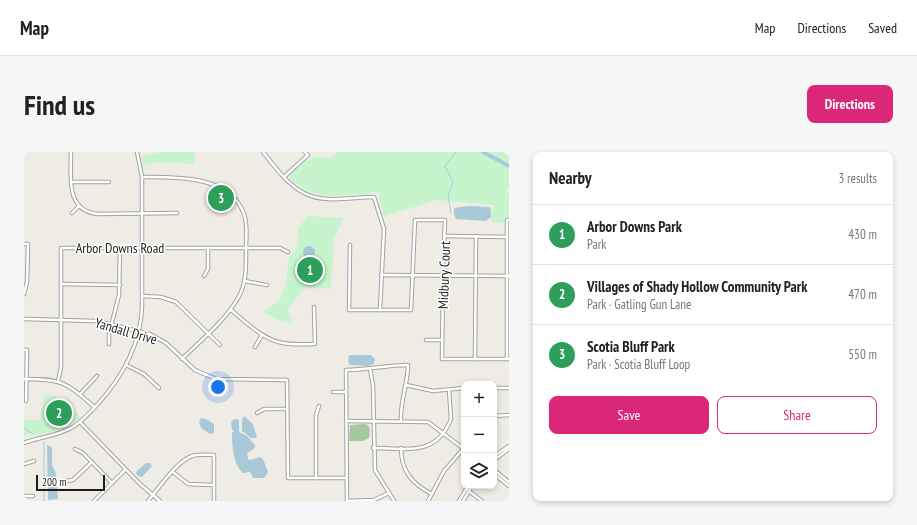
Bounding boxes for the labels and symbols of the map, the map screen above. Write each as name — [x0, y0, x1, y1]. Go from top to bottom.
pin: 3 — [208, 183, 234, 213]
street label: Arbor Downs Road — [76, 239, 164, 257]
street label: Midbury Court — [434, 241, 454, 309]
pin: 1 — [297, 255, 323, 285]
street label: Yandall Drive — [93, 314, 159, 349]
your location — [208, 377, 228, 397]
pin: 2 — [46, 398, 72, 428]
scale bar — [36, 473, 105, 492]

